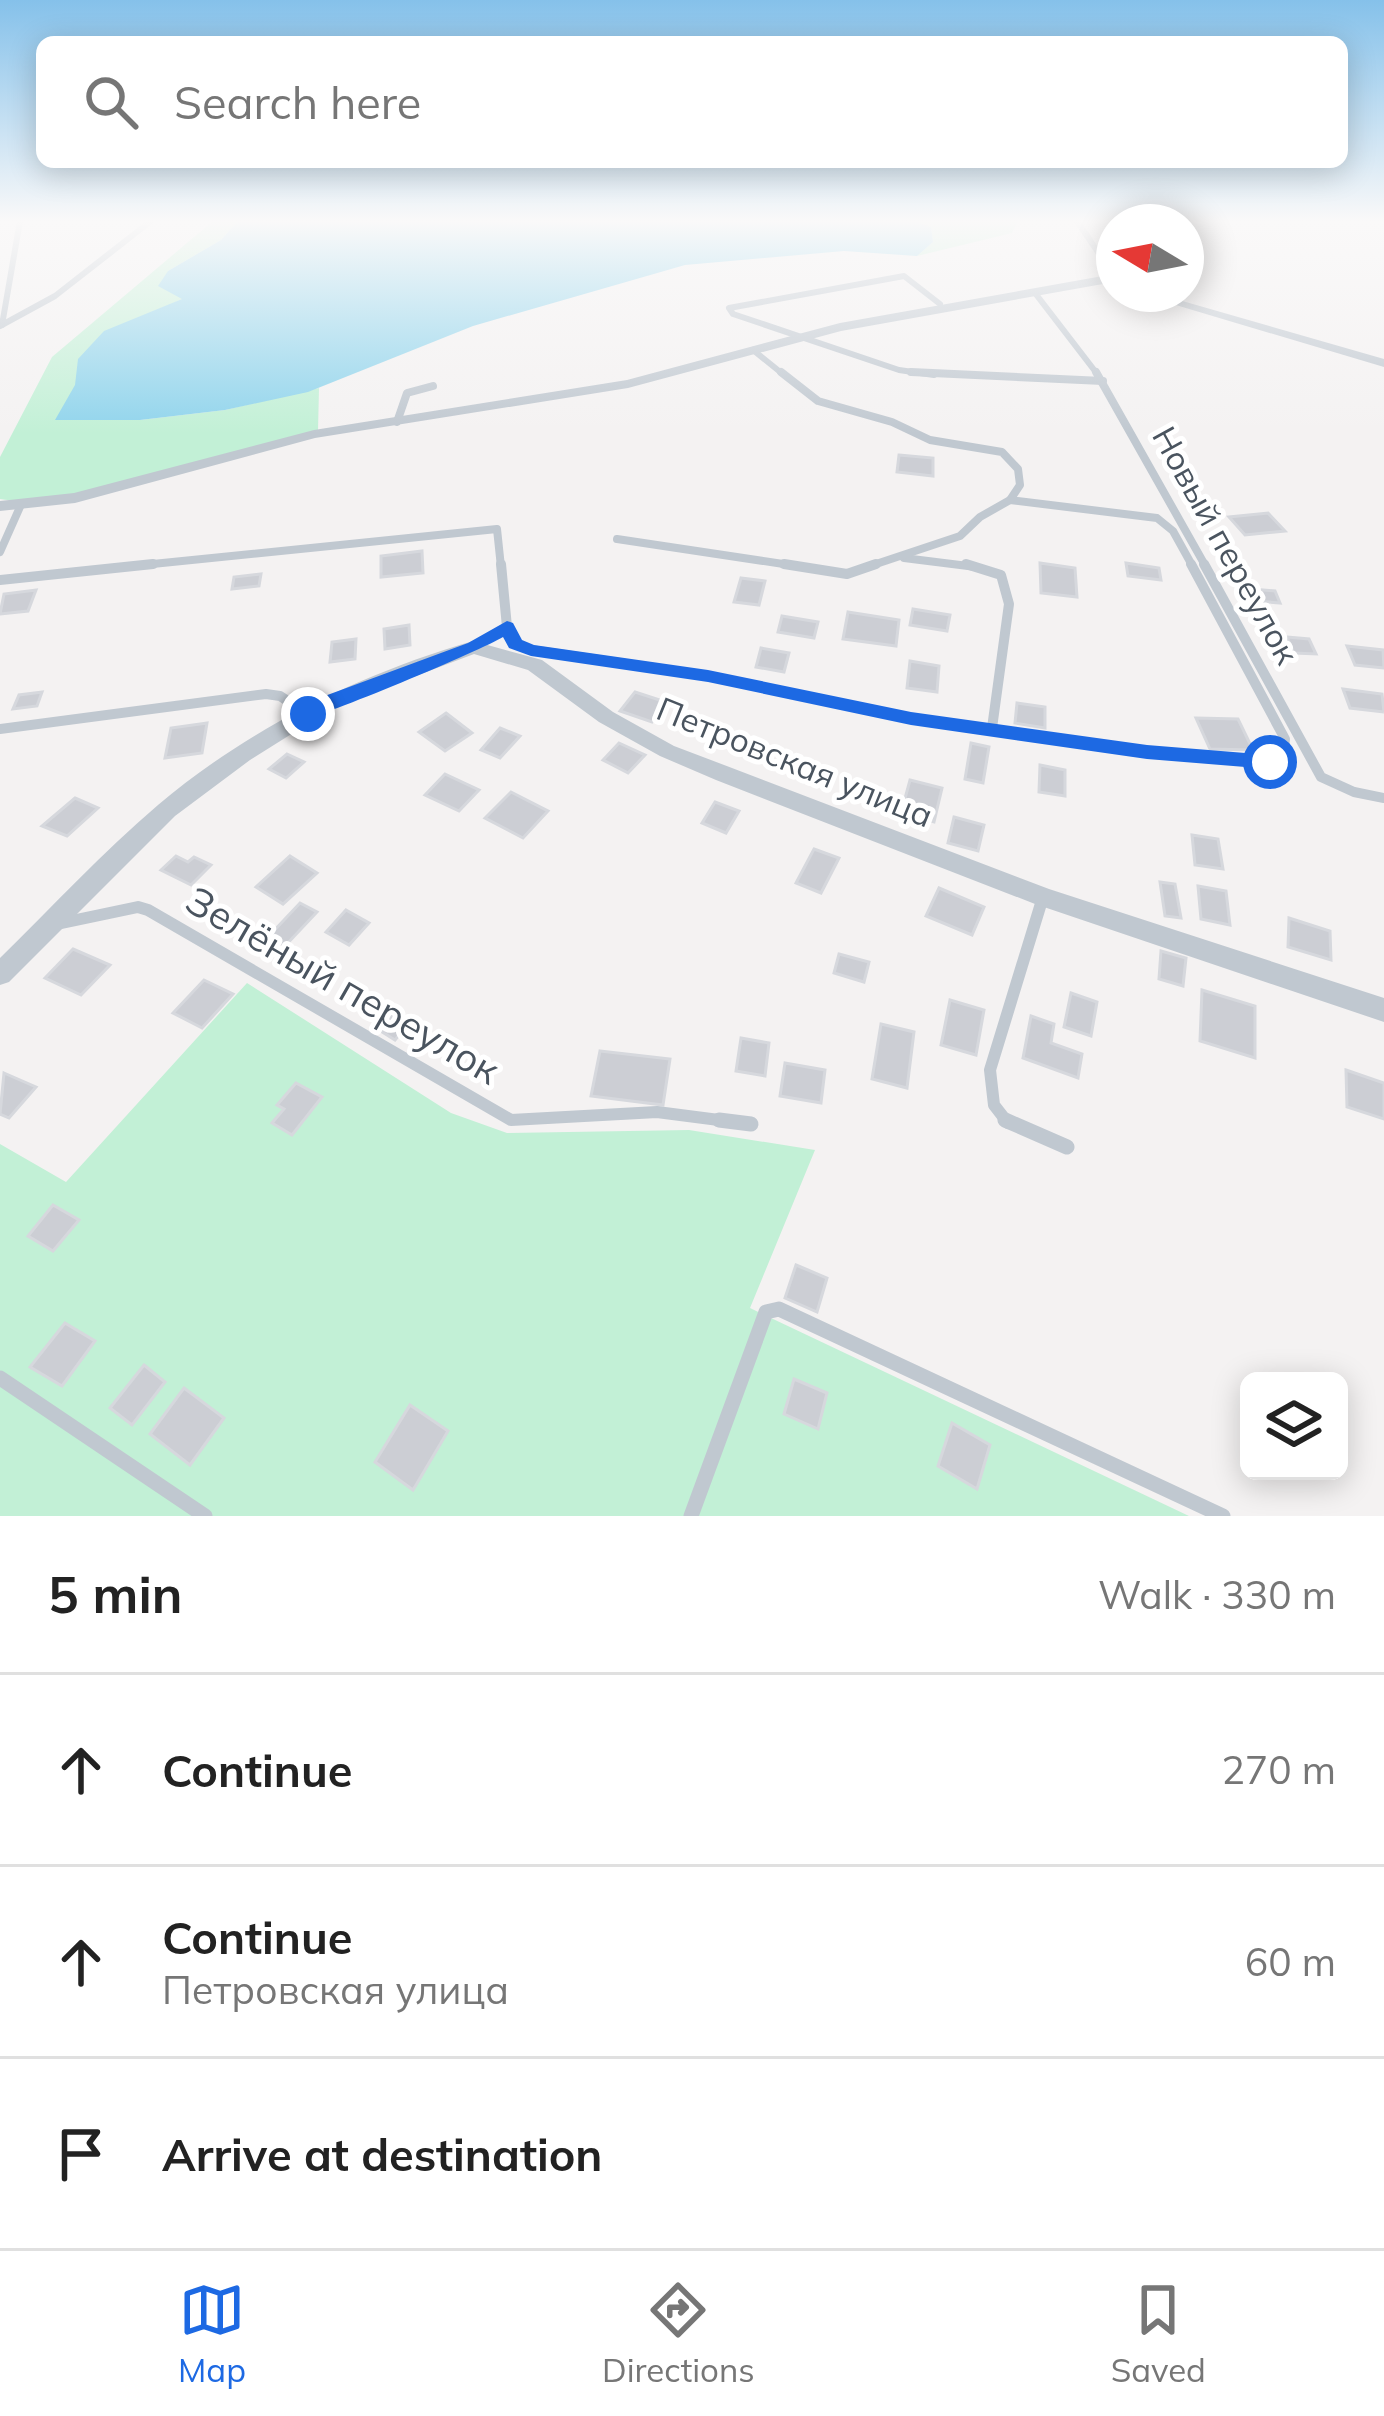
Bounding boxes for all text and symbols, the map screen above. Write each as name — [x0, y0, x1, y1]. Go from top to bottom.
search box — [36, 36, 1348, 168]
icon: search — [78, 69, 144, 135]
text: Search here — [174, 74, 421, 130]
north arrow — [1096, 204, 1204, 312]
street label: Новый переулок — [1144, 419, 1309, 671]
route end — [281, 687, 335, 741]
street label: Петровская улица — [651, 688, 939, 836]
route start — [1243, 735, 1297, 789]
street label: Зелёный переулок — [178, 875, 509, 1094]
map controls — [1240, 1372, 1348, 1480]
button: layers — [1240, 1372, 1348, 1480]
text: 5 min — [48, 1562, 183, 1626]
text: Walk · 330 m — [1098, 1570, 1336, 1619]
icon: ahead — [48, 1737, 114, 1803]
text: Continue — [162, 1742, 352, 1798]
text: 270 m — [1221, 1745, 1336, 1794]
text: Continue — [162, 1909, 352, 1965]
icon: ahead — [48, 1929, 114, 1995]
text: 60 m — [1245, 1937, 1336, 1986]
text: Петровская улица — [162, 1965, 509, 2014]
icon: arrive — [48, 2121, 114, 2187]
text: Arrive at destination — [162, 2126, 602, 2182]
tab: Map — [178, 2277, 246, 2390]
tab: Directions — [602, 2277, 755, 2390]
tab: Saved — [1111, 2277, 1206, 2390]

